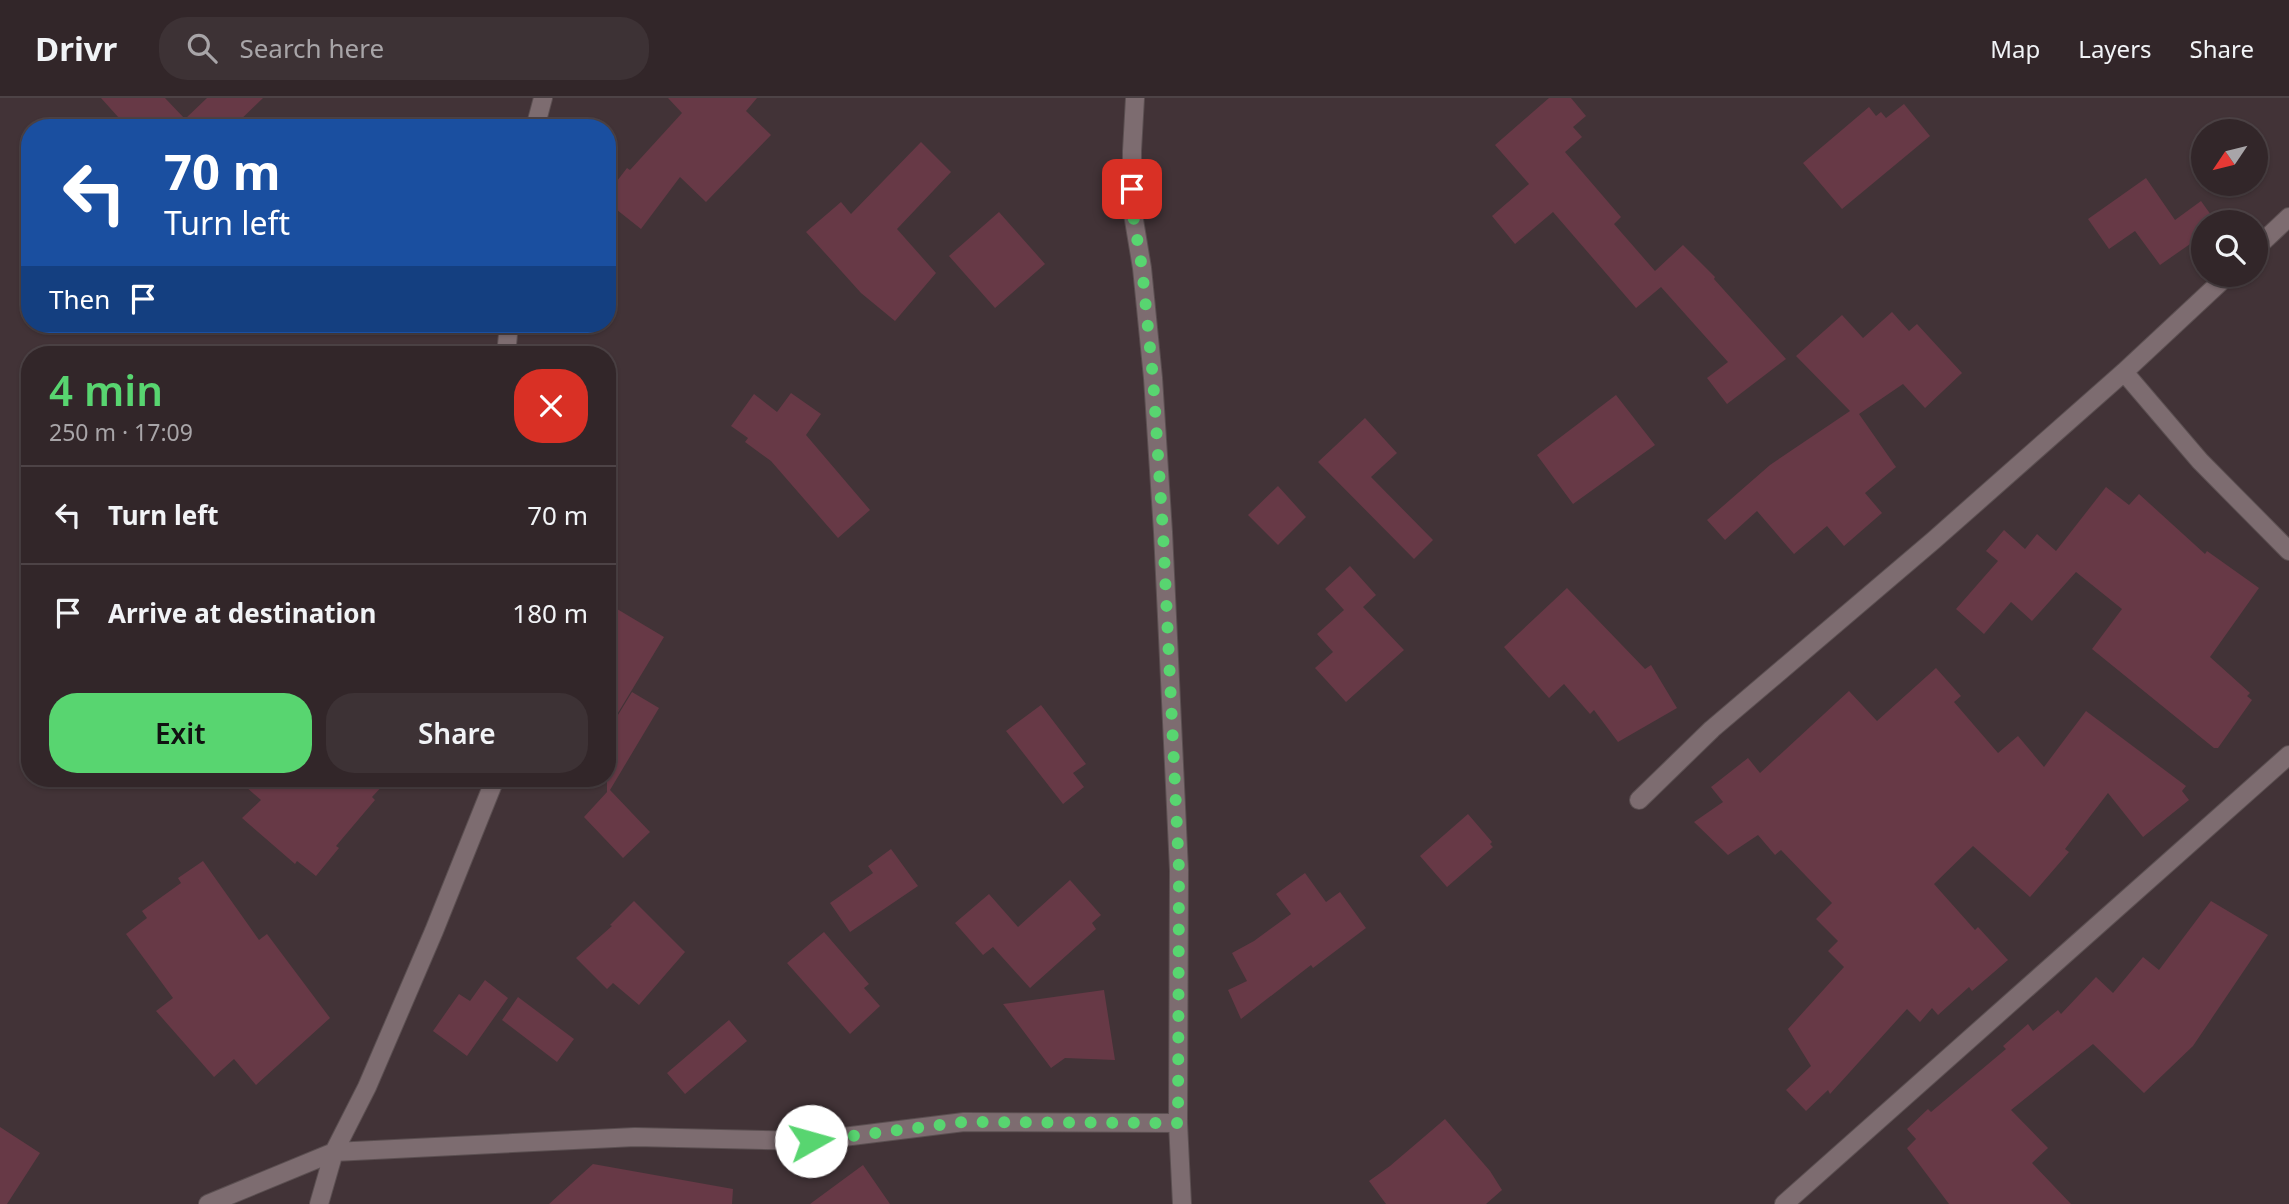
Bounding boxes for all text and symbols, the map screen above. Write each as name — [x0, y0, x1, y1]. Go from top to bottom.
search box — [159, 17, 649, 80]
text: Drivr — [35, 26, 117, 71]
icon: search — [183, 29, 221, 67]
text: Search here — [239, 30, 384, 66]
text: Map — [1990, 32, 2040, 65]
text: Layers — [2078, 32, 2152, 65]
text: Share — [2190, 32, 2254, 65]
north arrow — [2191, 119, 2268, 196]
map controls — [2191, 119, 2268, 287]
text: 70 m — [164, 138, 281, 204]
icon: left — [49, 147, 140, 238]
pin — [1102, 159, 1162, 219]
icon: arrive — [1113, 170, 1151, 208]
text: Turn left — [164, 201, 290, 244]
button: search — [2191, 210, 2268, 287]
icon: arrive — [124, 280, 162, 318]
text: Then — [49, 281, 110, 317]
text: 4 min — [49, 361, 163, 418]
button: close — [514, 369, 588, 443]
text: 250 m · 17:09 — [49, 416, 193, 448]
icon: left — [49, 496, 87, 534]
text: Turn left — [108, 497, 219, 533]
text: 70 m — [527, 497, 588, 533]
icon: arrive — [49, 594, 87, 632]
text: Arrive at destination — [108, 595, 377, 631]
text: 180 m — [512, 595, 588, 631]
button: Exit — [49, 693, 312, 773]
button: Share — [326, 693, 588, 773]
position arrow — [774, 1104, 848, 1178]

